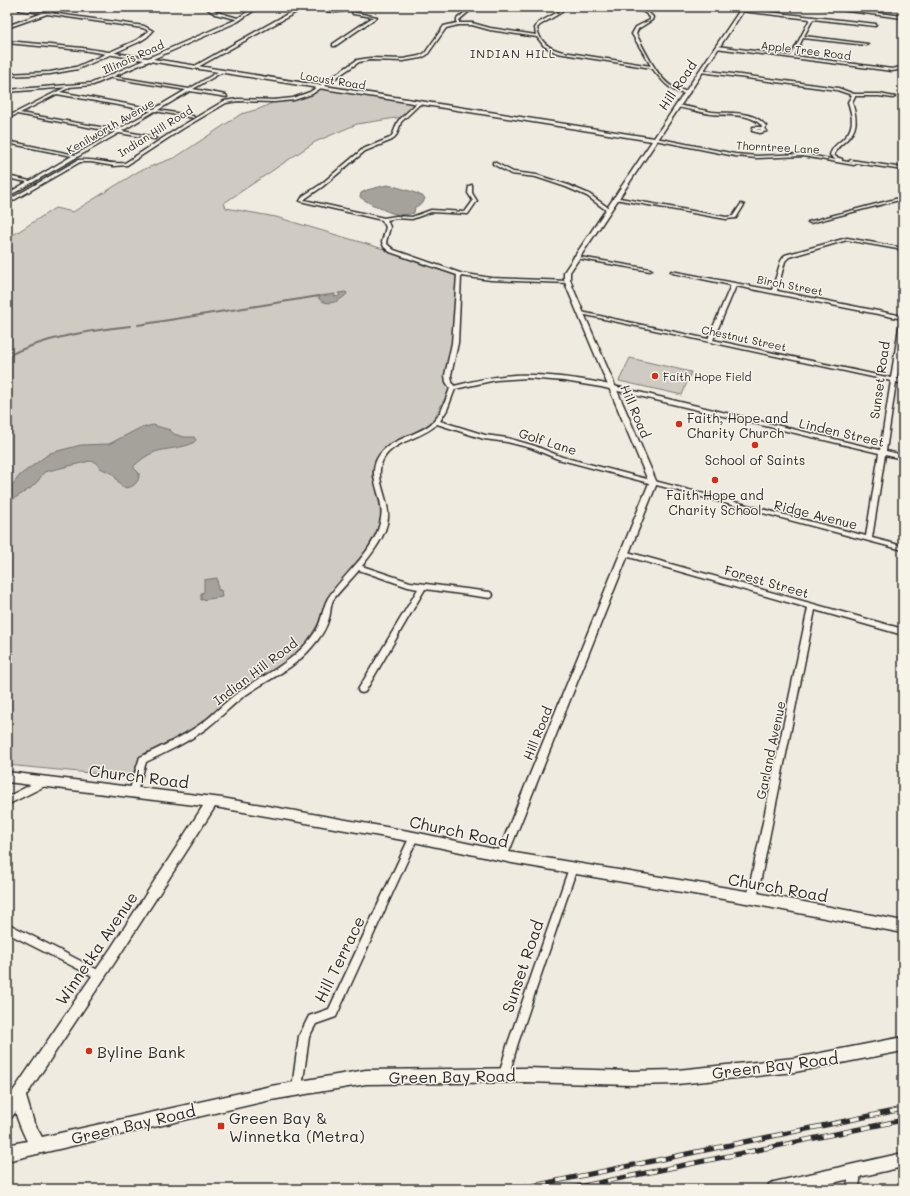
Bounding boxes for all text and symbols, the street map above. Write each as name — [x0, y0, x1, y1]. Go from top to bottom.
street label: Illinois Road — [100, 37, 166, 77]
street label: Apple Tree Road — [760, 37, 852, 63]
district label: INDIAN HILL — [470, 45, 556, 61]
street label: Hill Road — [654, 57, 700, 113]
street label: Locust Road — [299, 67, 367, 93]
street label: Kenilworth Avenue — [63, 95, 157, 157]
street label: Indian Hill Road — [115, 102, 195, 160]
street label: Thorntree Lane — [736, 137, 820, 157]
street label: Birch Street — [756, 271, 824, 299]
street label: Chestnut Street — [700, 322, 788, 354]
street label: Sunset Road — [865, 340, 893, 420]
place label: Faith Hope Field — [663, 369, 751, 384]
marker: Faith Hope Field — [650, 371, 660, 381]
street label: Hill Road — [617, 382, 655, 440]
place label: Faith, Hope and Charity Church — [687, 409, 788, 441]
street label: Linden Street — [798, 414, 887, 450]
marker: Faith, Hope and Charity Church — [674, 419, 684, 429]
street label: Golf Lane — [517, 424, 579, 458]
marker: School of Saints — [750, 440, 760, 450]
place label: School of Saints — [705, 451, 805, 468]
marker: Faith Hope and Charity School — [710, 475, 720, 485]
place label: Faith Hope and Charity School — [666, 486, 764, 518]
street label: Ridge Avenue — [773, 495, 859, 533]
street label: Forest Street — [723, 561, 811, 601]
street label: Indian Hill Road — [210, 634, 300, 708]
street label: Garland Avenue — [751, 699, 789, 801]
street label: Hill Road — [519, 704, 555, 762]
street label: Church Road — [88, 759, 190, 793]
street label: Church Road — [408, 810, 510, 852]
street label: Church Road — [727, 868, 829, 906]
street label: Winnetka Avenue — [50, 887, 142, 1009]
street label: Hill Terrace — [309, 912, 369, 1006]
street label: Sunset Road — [496, 917, 548, 1015]
place label: Byline Bank — [97, 1041, 185, 1062]
marker: Byline Bank — [84, 1046, 94, 1056]
street label: Green Bay Road — [711, 1047, 839, 1083]
street label: Green Bay Road — [388, 1064, 516, 1088]
street label: Green Bay Road — [69, 1099, 197, 1149]
place label: Green Bay & Winnetka (Metra) — [229, 1107, 365, 1146]
marker: Green Bay & Winnetka (Metra) — [216, 1121, 226, 1131]

